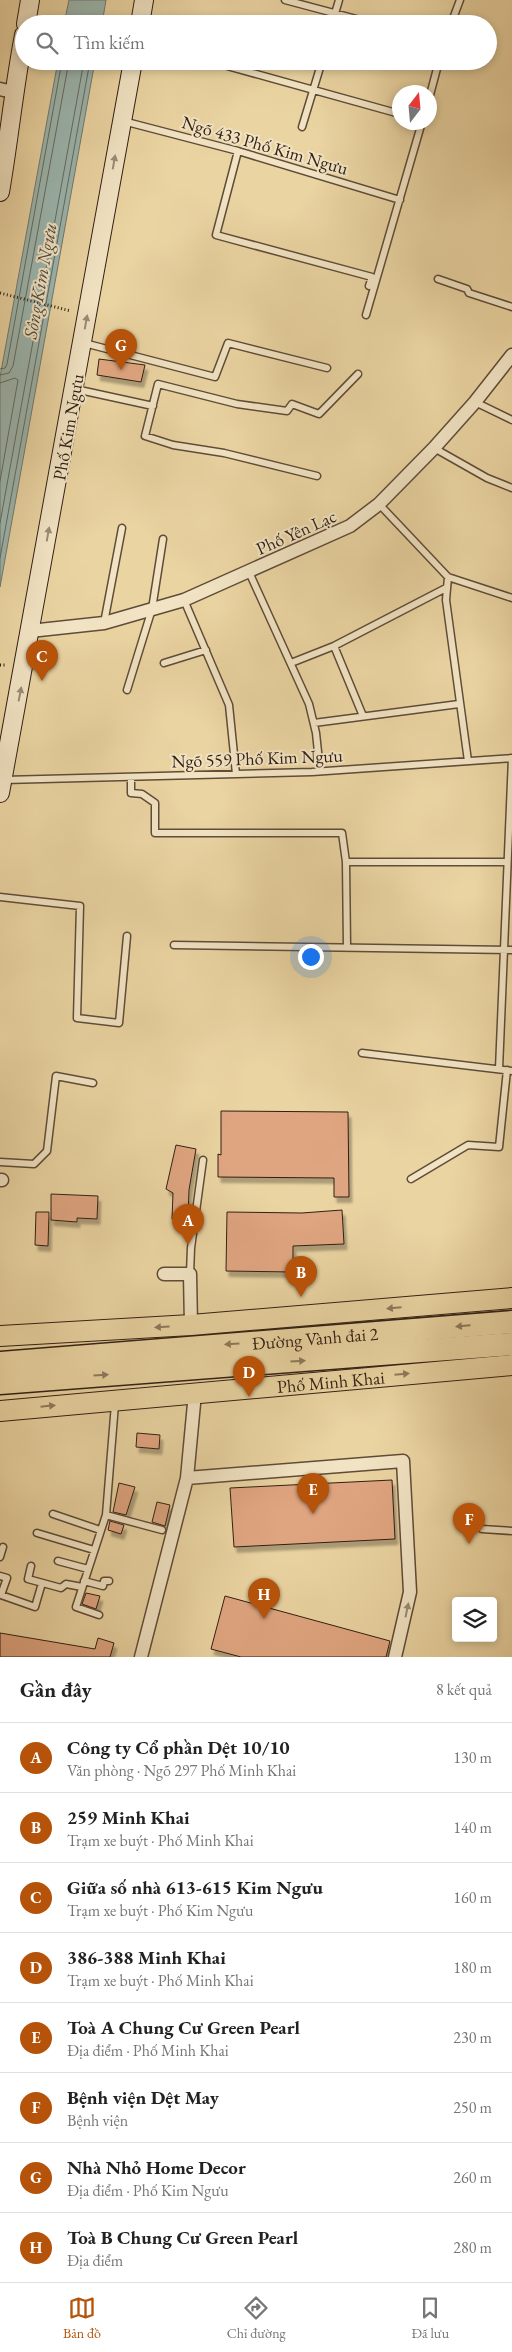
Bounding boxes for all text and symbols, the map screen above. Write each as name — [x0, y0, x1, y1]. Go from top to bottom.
search box — [15, 15, 497, 70]
icon: search — [33, 29, 61, 57]
text: Tìm kiếm — [73, 30, 145, 55]
north arrow — [392, 85, 437, 130]
street label: Ngõ 433 Phố Kim Ngưu — [179, 110, 351, 180]
one-way arrow — [111, 154, 119, 170]
water label: Sông Kim Ngưu — [17, 221, 62, 342]
one-way arrow — [82, 314, 90, 330]
pin: G — [105, 329, 137, 370]
street label: Phố Kim Ngưu — [47, 371, 89, 482]
street label: Phố Yên Lạc — [252, 504, 340, 560]
one-way arrow — [45, 525, 53, 541]
pin: C — [26, 640, 58, 681]
one-way arrow — [16, 685, 24, 701]
street label: Ngõ 559 Phố Kim Ngưu — [171, 743, 344, 772]
your location — [298, 944, 324, 970]
pin: A — [172, 1204, 204, 1245]
pin: B — [285, 1256, 317, 1297]
one-way arrow — [385, 1304, 401, 1312]
street label: Đường Vành đai 2 — [251, 1321, 379, 1354]
one-way arrow — [455, 1322, 471, 1330]
one-way arrow — [154, 1323, 170, 1331]
one-way arrow — [223, 1340, 239, 1348]
pin: D — [233, 1356, 265, 1397]
one-way arrow — [290, 1357, 306, 1365]
street label: Phố Minh Khai — [276, 1365, 386, 1398]
one-way arrow — [394, 1370, 410, 1378]
one-way arrow — [93, 1371, 109, 1379]
one-way arrow — [41, 1402, 57, 1410]
pin: E — [297, 1473, 329, 1514]
pin: F — [453, 1503, 485, 1544]
pin: H — [248, 1578, 280, 1619]
map controls — [452, 1597, 497, 1642]
button: layers — [452, 1597, 497, 1642]
one-way arrow — [403, 1601, 411, 1617]
text: Gần đây — [20, 1676, 92, 1703]
text: 8 kết quả — [436, 1679, 492, 1700]
text: Công ty Cổ phần Dệt 10/10 — [67, 1735, 290, 1760]
text: A — [30, 1747, 42, 1768]
text: 130 m — [453, 1747, 492, 1768]
text: Văn phòng · Ngõ 297 Phố Minh Khai — [67, 1760, 296, 1781]
text: 259 Minh Khai — [67, 1805, 190, 1830]
text: B — [31, 1817, 41, 1838]
text: 140 m — [453, 1817, 492, 1838]
text: Trạm xe buýt · Phố Minh Khai — [67, 1830, 254, 1851]
text: Giữa số nhà 613-615 Kim Ngưu — [67, 1875, 323, 1900]
text: C — [30, 1887, 42, 1908]
text: 160 m — [453, 1887, 492, 1908]
text: Trạm xe buýt · Phố Kim Ngưu — [67, 1900, 253, 1921]
text: 386-388 Minh Khai — [67, 1945, 226, 1970]
text: D — [30, 1957, 42, 1978]
text: 180 m — [453, 1957, 492, 1978]
text: Trạm xe buýt · Phố Minh Khai — [67, 1970, 254, 1991]
text: Toà A Chung Cư Green Pearl — [67, 2015, 300, 2040]
text: E — [31, 2027, 41, 2048]
text: 230 m — [453, 2027, 492, 2048]
text: Địa điểm · Phố Minh Khai — [67, 2040, 229, 2061]
text: Bệnh viện Dệt May — [67, 2085, 219, 2110]
text: F — [32, 2097, 40, 2118]
text: 250 m — [453, 2097, 492, 2118]
text: Bệnh viện — [67, 2110, 128, 2131]
text: Nhà Nhỏ Home Decor — [67, 2155, 246, 2180]
text: G — [30, 2167, 42, 2188]
text: 260 m — [453, 2167, 492, 2188]
text: Địa điểm · Phố Kim Ngưu — [67, 2180, 229, 2201]
text: Toà B Chung Cư Green Pearl — [67, 2225, 298, 2250]
text: H — [30, 2237, 42, 2258]
text: 280 m — [453, 2237, 492, 2258]
text: Địa điểm — [67, 2250, 123, 2271]
tab: Bản đồ — [63, 2294, 101, 2342]
tab: Chỉ đường — [227, 2294, 286, 2342]
tab: Đã lưu — [412, 2294, 449, 2342]

